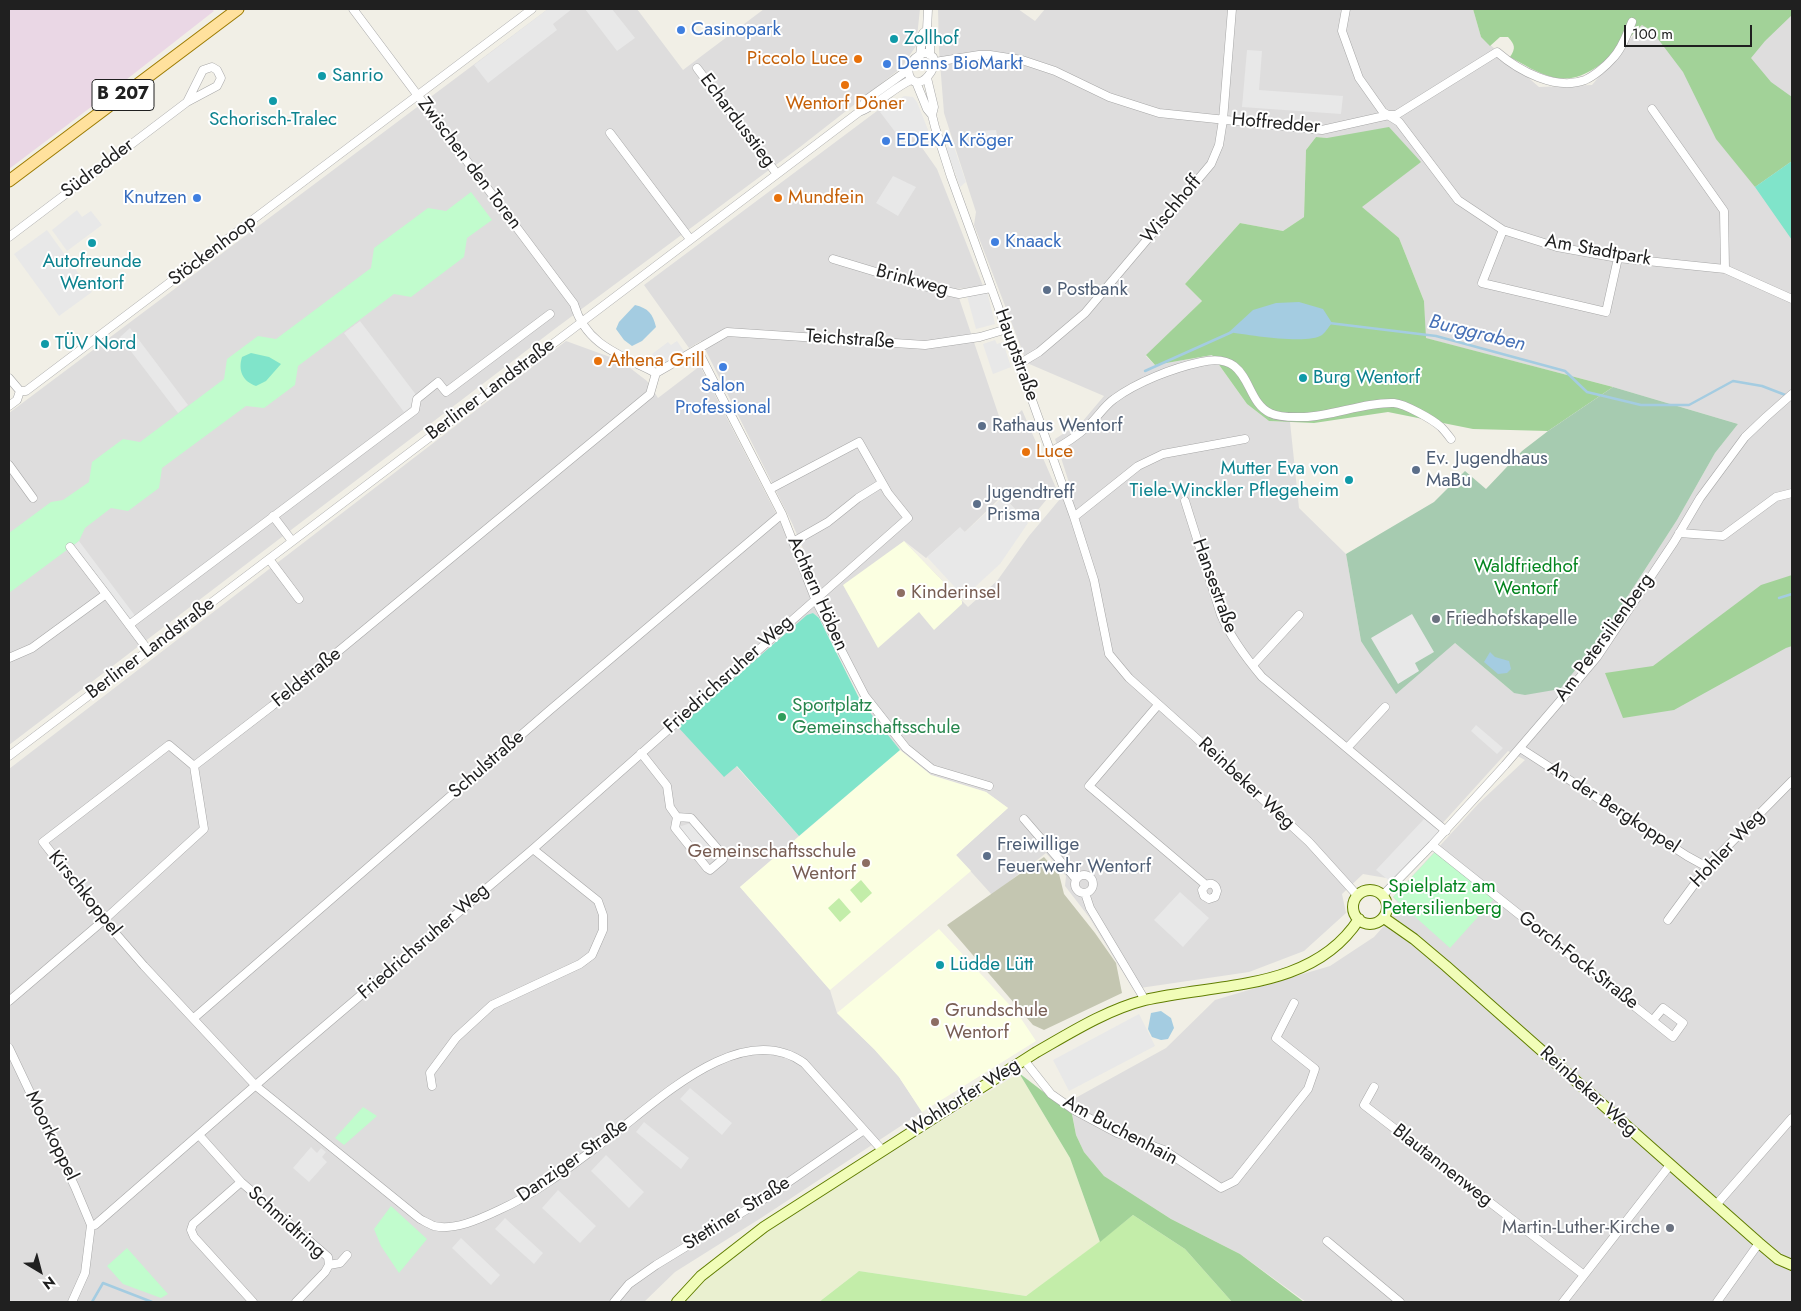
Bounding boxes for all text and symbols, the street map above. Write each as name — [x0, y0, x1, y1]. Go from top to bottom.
scale bar — [1626, 15, 1754, 47]
place label: Casinopark — [691, 19, 781, 41]
text: 100 m — [1632, 23, 1673, 45]
marker: Casinopark — [675, 24, 687, 36]
place label: Zollhof — [904, 28, 959, 50]
marker: Zollhof — [888, 33, 900, 45]
place label: Piccolo Luce — [747, 48, 848, 70]
marker: Piccolo Luce — [852, 53, 864, 65]
place label: Denns BioMarkt — [897, 53, 1023, 75]
marker: Denns BioMarkt — [881, 58, 893, 70]
place label: Sanrio — [332, 65, 383, 87]
marker: Sanrio — [316, 70, 328, 82]
street label: Echardusstieg — [694, 70, 780, 172]
marker: Wentorf Döner — [839, 79, 851, 91]
road number: B 207 — [92, 80, 154, 110]
place label: Wentorf Döner — [785, 93, 905, 115]
street label: Zwischen den Toren — [412, 94, 526, 234]
marker: Schorisch-Tralec — [267, 95, 279, 107]
place label: Schorisch-Tralec — [209, 109, 337, 131]
street label: Hoffredder — [1231, 109, 1321, 139]
place label: EDEKA Kröger — [896, 130, 1013, 152]
street label: Südredder — [57, 134, 139, 204]
marker: EDEKA Kröger — [880, 135, 892, 147]
street label: Wischhoff — [1137, 171, 1207, 249]
place label: Knutzen — [124, 187, 187, 209]
place label: Mundfein — [788, 187, 864, 209]
marker: Knutzen — [191, 192, 203, 204]
marker: Mundfein — [772, 192, 784, 204]
street label: Stöckenhoop — [165, 211, 261, 291]
street label: Am Stadtpark — [1543, 230, 1653, 272]
place label: Knaack — [1005, 231, 1061, 253]
marker: Knaack — [989, 236, 1001, 248]
marker: Autofreunde Wentorf — [86, 237, 98, 249]
place label: Autofreunde Wentorf — [42, 251, 142, 295]
street label: Brinkweg — [873, 260, 951, 302]
place label: Postbank — [1057, 279, 1128, 301]
marker: Postbank — [1041, 284, 1053, 296]
street label: Hauptstraße — [989, 306, 1043, 404]
water label: Burggraben — [1426, 310, 1528, 358]
street label: Teichstraße — [805, 326, 895, 354]
place label: TÜV Nord — [55, 333, 136, 355]
street label: Berliner Landstraße — [422, 334, 560, 446]
marker: TÜV Nord — [39, 338, 51, 350]
place label: Athena Grill — [608, 350, 705, 372]
marker: Athena Grill — [592, 355, 604, 367]
marker: Salon Professional — [717, 361, 729, 373]
place label: Burg Wentorf — [1313, 367, 1420, 389]
marker: Burg Wentorf — [1297, 372, 1309, 384]
place label: Salon Professional — [675, 375, 771, 419]
place label: Rathaus Wentorf — [992, 415, 1123, 437]
marker: Rathaus Wentorf — [976, 420, 988, 432]
place label: Luce — [1036, 441, 1073, 463]
marker: Luce — [1020, 446, 1032, 458]
place label: Ev. Jugendhaus MaBu — [1426, 448, 1548, 492]
place label: Mutter Eva von Tiele-Winckler Pflegeheim — [1130, 458, 1339, 502]
marker: Ev. Jugendhaus MaBu — [1410, 464, 1422, 476]
marker: Mutter Eva von Tiele-Winckler Pflegeheim — [1343, 474, 1355, 486]
place label: Jugendtreff Prisma — [987, 482, 1074, 526]
marker: Jugendtreff Prisma — [971, 498, 983, 510]
street label: Achtern Höben — [782, 533, 852, 655]
street label: Hansestraße — [1186, 536, 1242, 636]
park label: Waldfriedhof Wentorf — [1474, 556, 1578, 600]
street label: Am Petersilienberg — [1551, 569, 1659, 707]
place label: Kinderinsel — [911, 582, 1001, 604]
marker: Kinderinsel — [895, 587, 907, 599]
street label: Berliner Landstraße — [82, 593, 220, 705]
place label: Friedhofskapelle — [1446, 608, 1577, 630]
street label: Friedrichsruher Weg — [660, 611, 798, 739]
marker: Friedhofskapelle — [1430, 613, 1442, 625]
street label: Feldstraße — [268, 643, 346, 713]
place label: Sportplatz Gemeinschaftsschule — [792, 695, 960, 739]
marker: Sportplatz Gemeinschaftsschule — [776, 711, 788, 723]
street label: Schulstraße — [445, 726, 529, 804]
street label: Reinbeker Weg — [1193, 733, 1299, 835]
street label: An der Bergkoppel — [1543, 757, 1683, 859]
street label: Hohler Weg — [1686, 805, 1770, 893]
place label: Freiwillige Feuerwehr Wentorf — [997, 834, 1151, 878]
place label: Gemeinschaftsschule Wentorf — [688, 841, 856, 885]
street label: Kirschkoppel — [43, 847, 125, 941]
marker: Freiwillige Feuerwehr Wentorf — [981, 850, 993, 862]
marker: Gemeinschaftsschule Wentorf — [860, 857, 872, 869]
park label: Spielplatz am Petersilienberg — [1382, 876, 1502, 920]
street label: Friedrichsruher Weg — [354, 879, 494, 1005]
street label: Gorch-Fock-Straße — [1513, 907, 1643, 1015]
place label: Lüdde Lütt — [950, 954, 1033, 976]
marker: Lüdde Lütt — [934, 959, 946, 971]
place label: Grundschule Wentorf — [945, 1000, 1048, 1044]
marker: Grundschule Wentorf — [929, 1016, 941, 1028]
street label: Reinbeker Weg — [1534, 1042, 1642, 1142]
street label: Wohltorfer Weg — [903, 1054, 1025, 1142]
street label: Moorkoppel — [20, 1087, 82, 1185]
street label: Am Buchenhain — [1059, 1091, 1181, 1171]
street label: Danziger Straße — [513, 1114, 633, 1208]
street label: Blautannenweg — [1387, 1120, 1497, 1212]
street label: Stettiner Straße — [679, 1172, 795, 1256]
street label: Schmidtring — [242, 1182, 330, 1264]
place label: Martin-Luther-Kirche — [1502, 1217, 1660, 1239]
marker: Martin-Luther-Kirche — [1664, 1222, 1676, 1234]
north arrow — [15, 1246, 65, 1296]
text: N — [39, 1272, 59, 1294]

